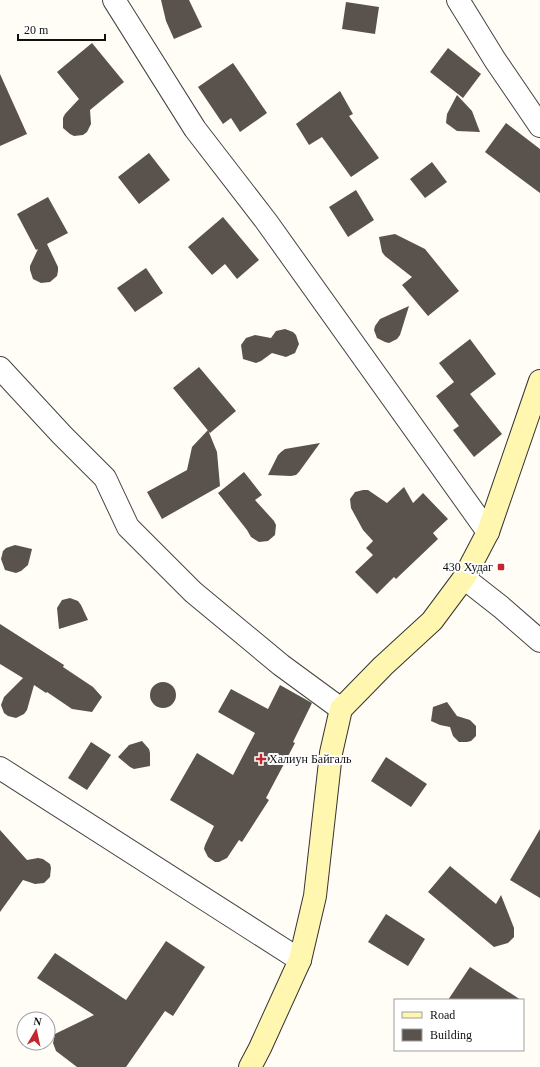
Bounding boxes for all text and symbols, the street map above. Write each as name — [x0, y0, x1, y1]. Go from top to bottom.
scale bar — [18, 16, 105, 42]
text: 20 m — [24, 23, 49, 37]
place label: 430 Худаг — [443, 560, 493, 574]
marker: 430 Худаг — [496, 562, 506, 572]
place label: Халиун Байгаль — [269, 752, 352, 766]
marker: Халиун Байгаль — [256, 754, 266, 764]
legend — [394, 999, 524, 1051]
text: Road — [430, 1008, 455, 1022]
north arrow — [16, 1011, 56, 1051]
text: N — [33, 1015, 42, 1028]
text: Building — [430, 1028, 472, 1042]

